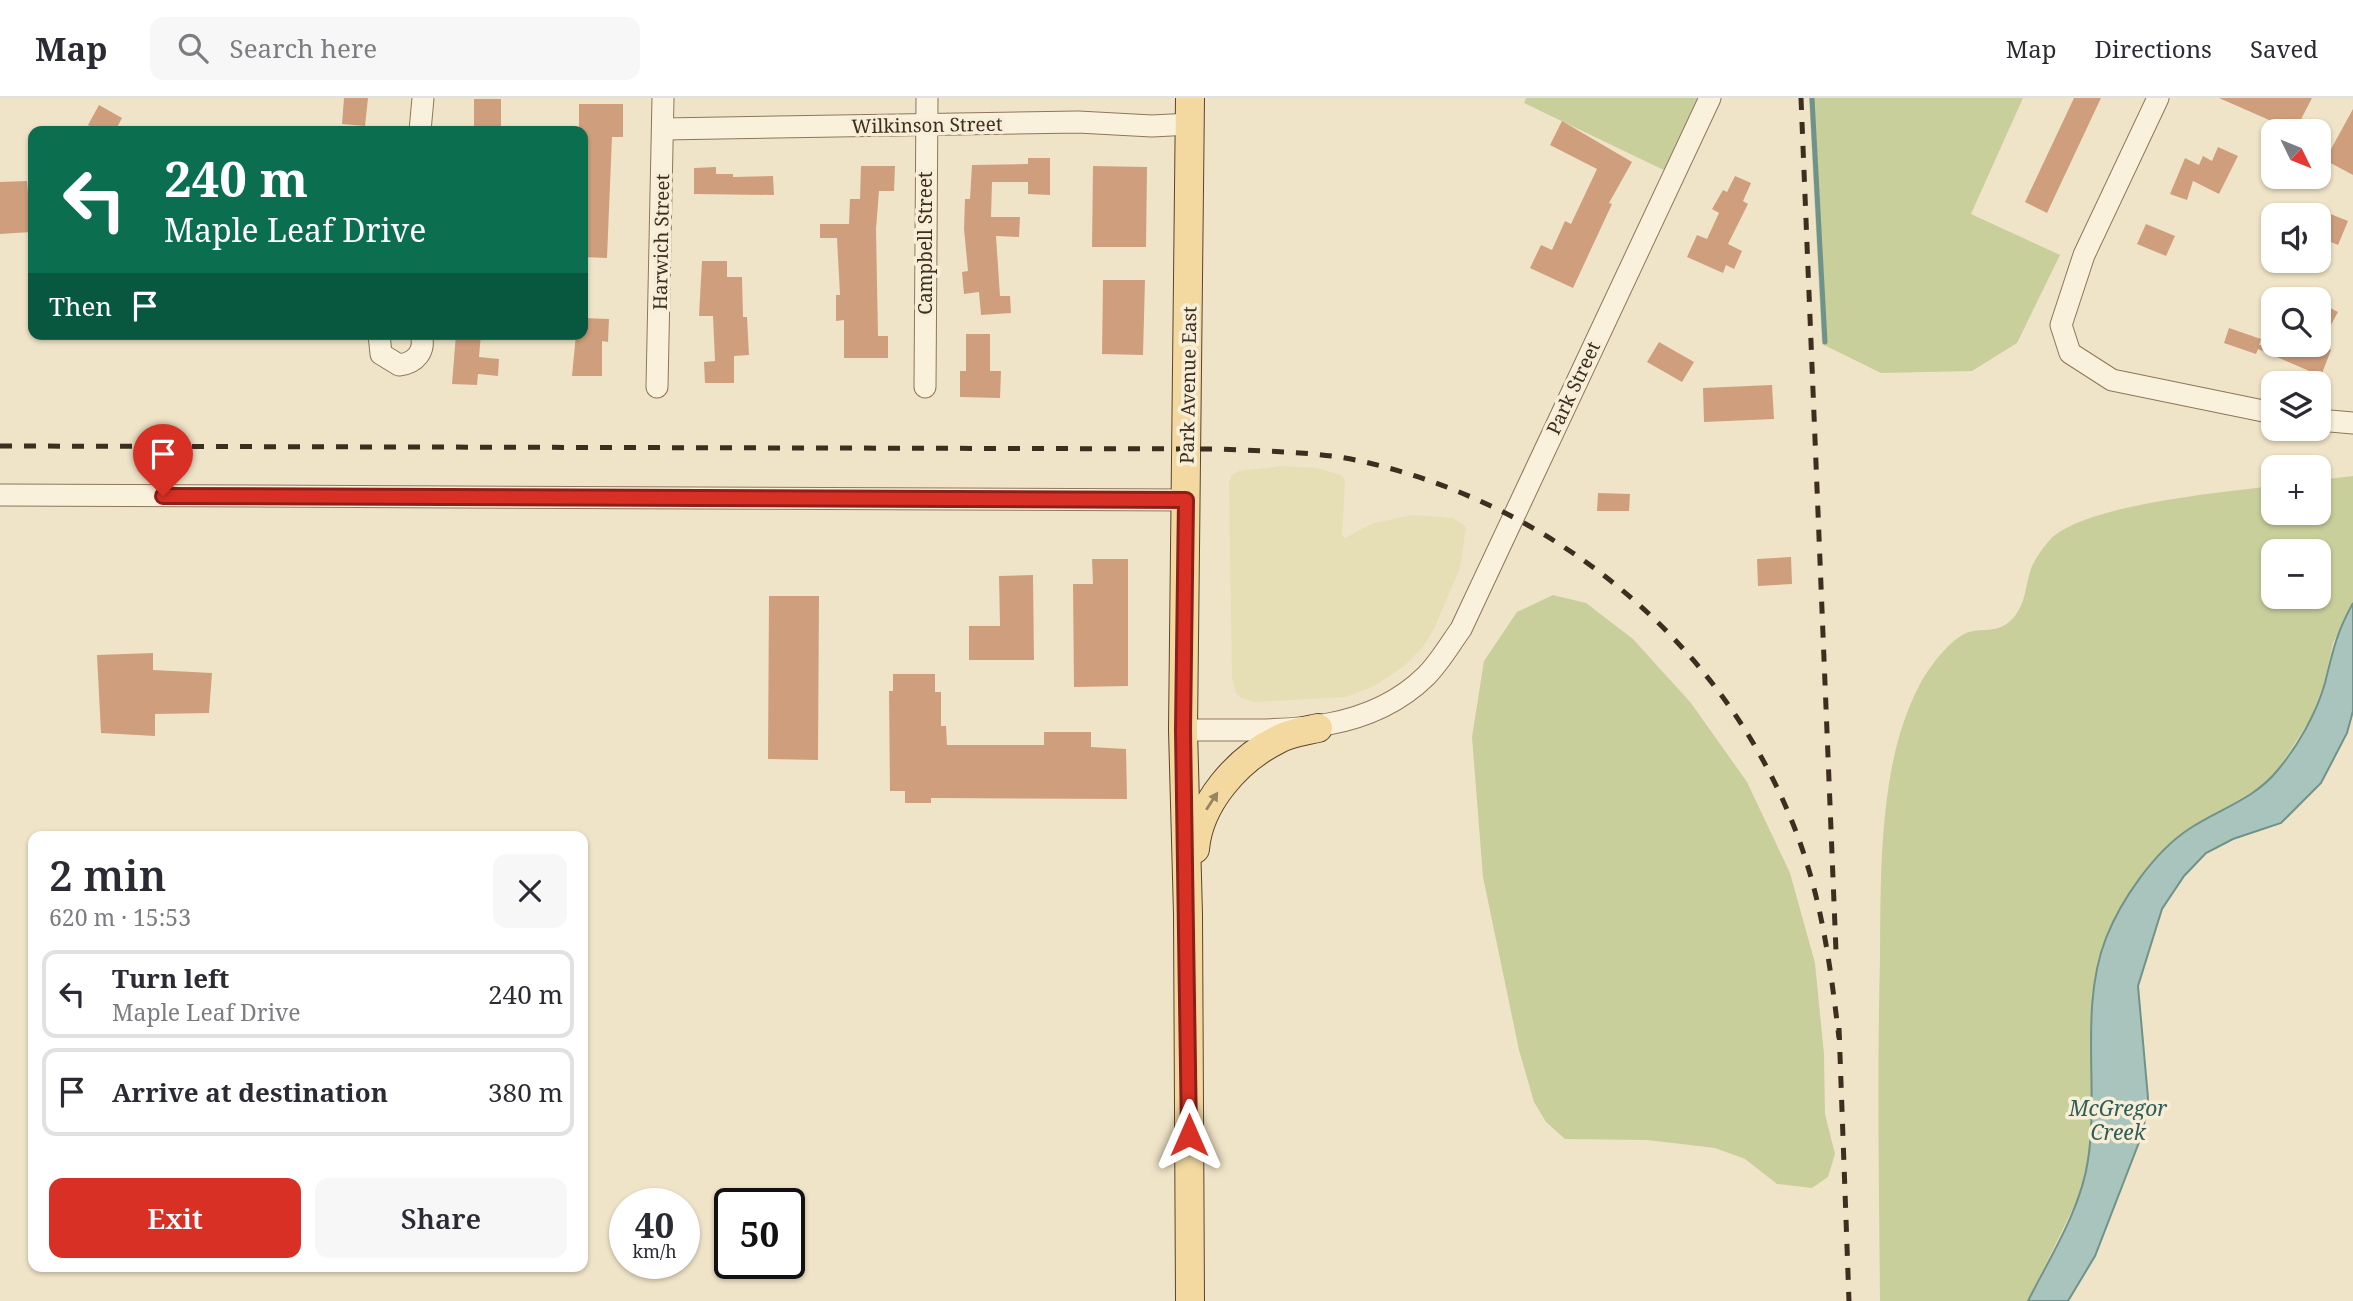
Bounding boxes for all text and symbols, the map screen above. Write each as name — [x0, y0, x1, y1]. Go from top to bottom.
search box — [150, 17, 640, 80]
text: Map — [35, 26, 108, 71]
icon: search — [174, 29, 212, 67]
text: Search here — [230, 30, 377, 66]
text: Map — [2006, 32, 2057, 65]
text: Directions — [2095, 32, 2212, 65]
text: Saved — [2250, 32, 2318, 65]
street label: Wilkinson Street — [851, 111, 1003, 139]
north arrow — [2261, 119, 2331, 189]
map controls — [2261, 119, 2331, 609]
text: 240 m — [164, 145, 308, 211]
icon: left — [49, 154, 140, 245]
street label: Campbell Street — [912, 171, 938, 315]
street label: Harwich Street — [647, 173, 675, 310]
button: sound — [2261, 203, 2331, 273]
text: Maple Leaf Drive — [164, 208, 426, 251]
icon: arrive — [126, 287, 164, 325]
button: search — [2261, 287, 2331, 357]
text: Then — [49, 288, 112, 324]
street label: Park Avenue East — [1174, 306, 1202, 464]
street label: Park Street — [1540, 337, 1606, 439]
button: layers — [2261, 371, 2331, 441]
pin — [133, 424, 193, 496]
icon: arrive — [144, 435, 182, 473]
button: + — [2261, 455, 2331, 525]
button: − — [2261, 539, 2331, 609]
one-way arrow — [1205, 792, 1219, 810]
text: 2 min — [49, 846, 166, 903]
button: close — [493, 854, 567, 928]
text: 620 m · 15:53 — [49, 901, 191, 933]
text: Turn left — [112, 960, 229, 996]
icon: left — [53, 975, 91, 1013]
text: 240 m — [488, 976, 563, 1012]
text: Maple Leaf Drive — [112, 996, 301, 1028]
icon: arrive — [53, 1073, 91, 1111]
text: Arrive at destination — [112, 1074, 388, 1110]
text: 380 m — [488, 1074, 563, 1110]
water label: McGregor Creek — [2068, 1094, 2167, 1146]
position arrow — [1152, 1098, 1226, 1172]
button: Exit — [49, 1178, 301, 1258]
button: Share — [315, 1178, 567, 1258]
speed limit sign: 50 — [714, 1188, 805, 1279]
text: 40 — [635, 1201, 674, 1248]
text: km/h — [632, 1239, 677, 1263]

